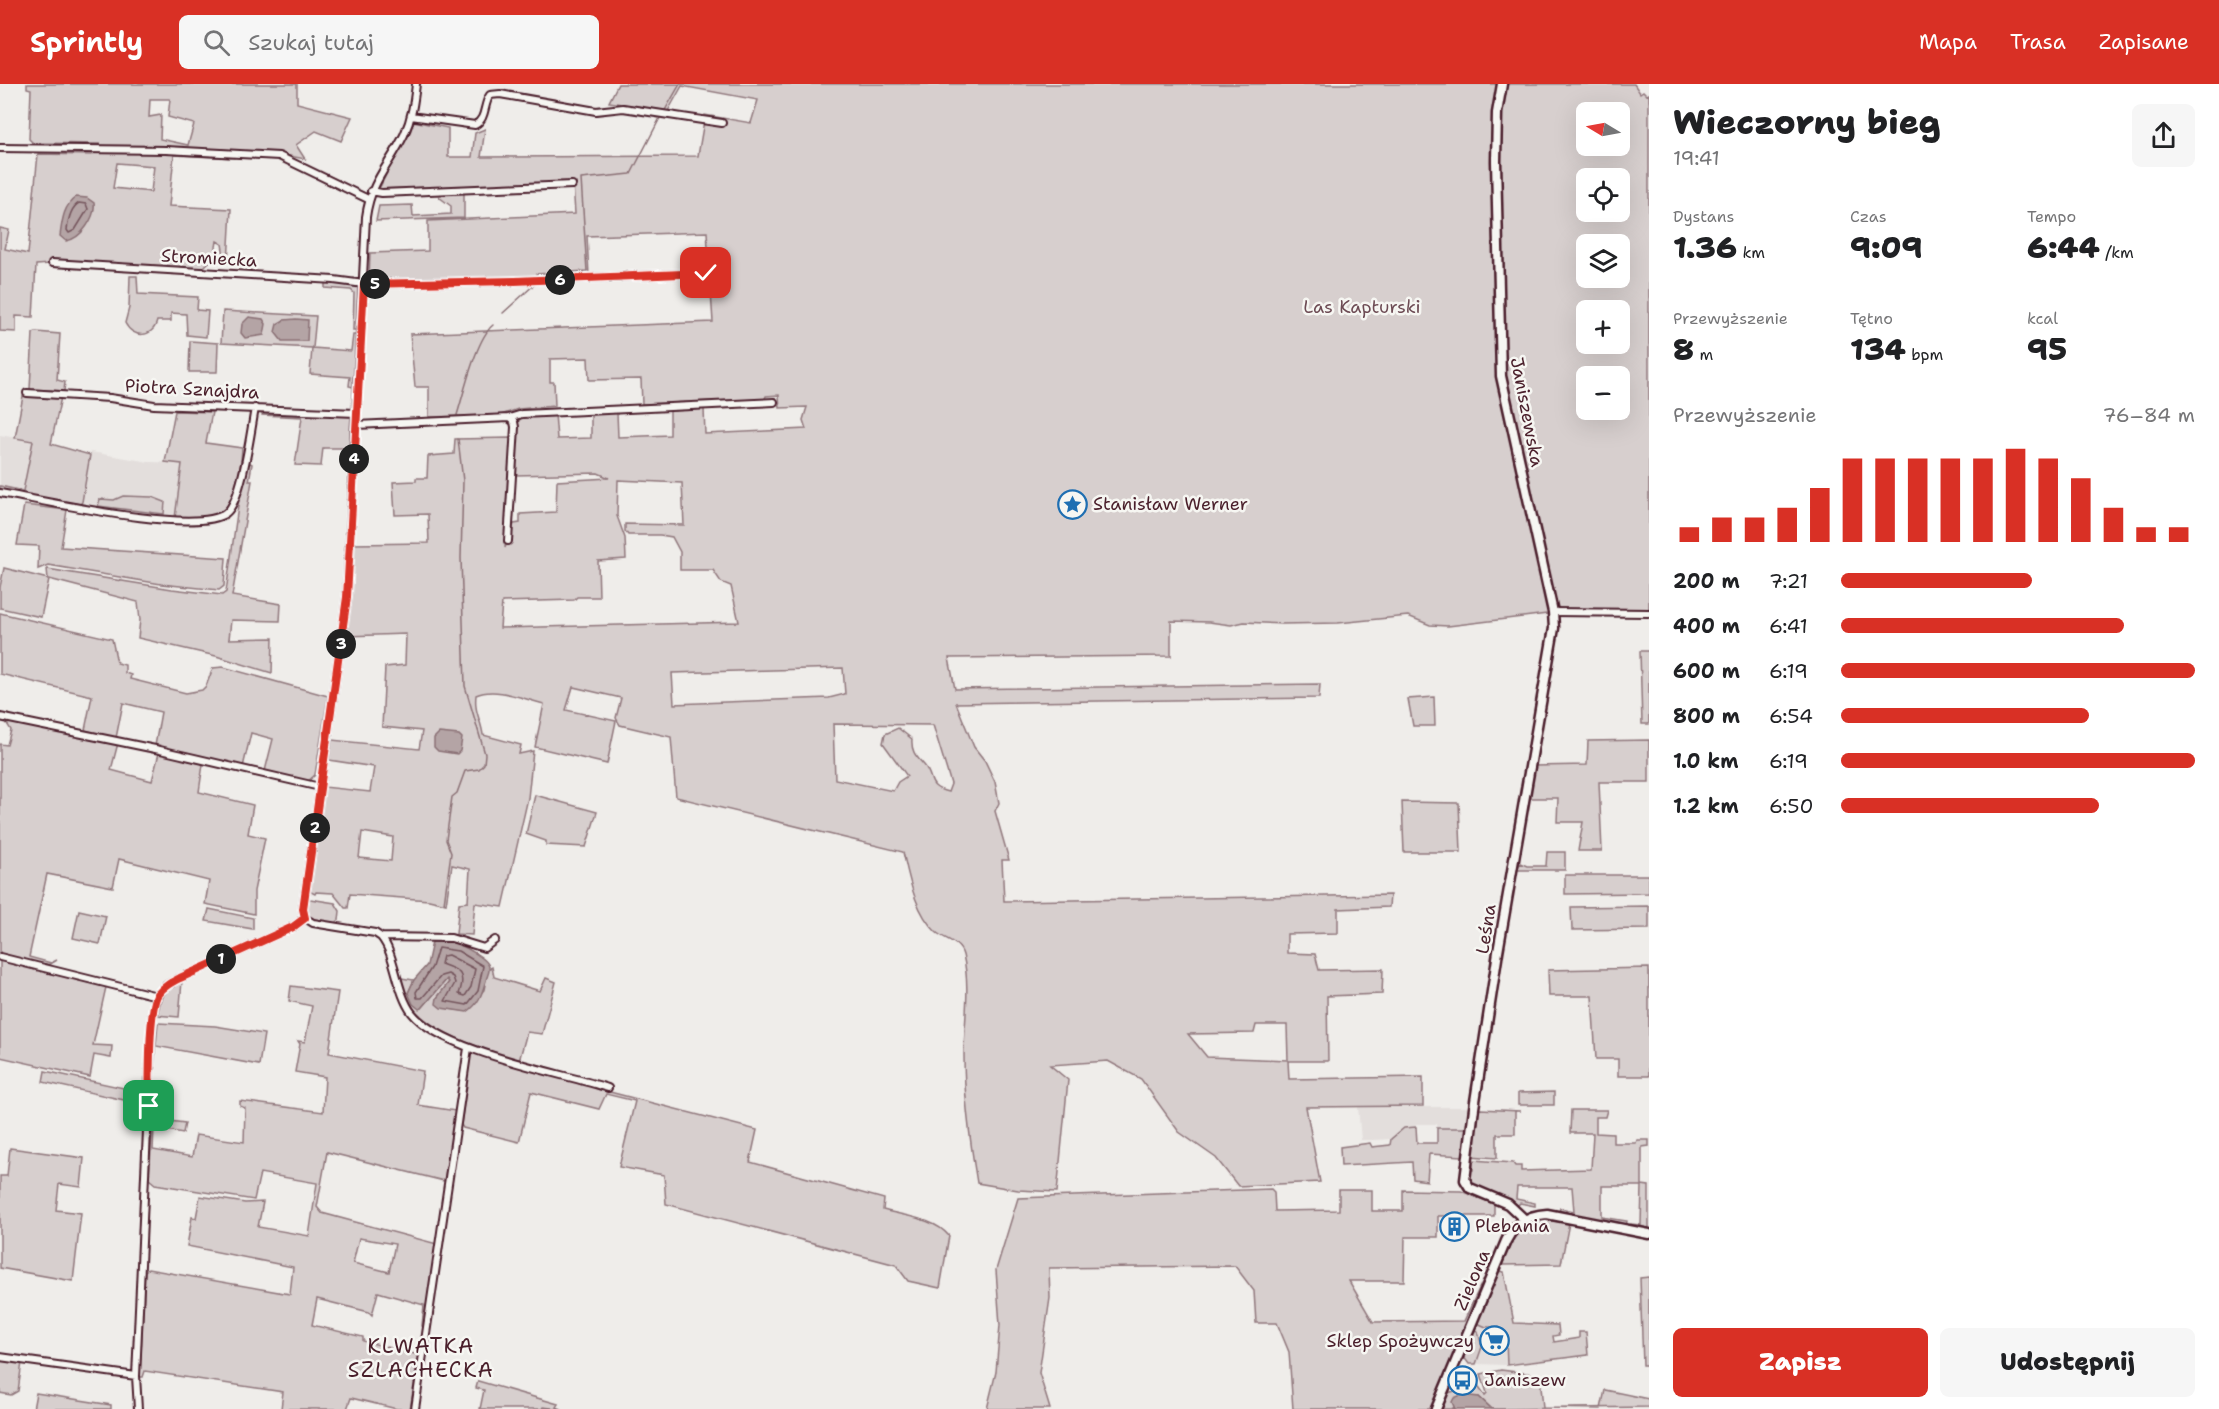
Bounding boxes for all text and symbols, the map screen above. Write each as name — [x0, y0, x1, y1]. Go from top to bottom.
search box — [179, 15, 599, 69]
text: Sprintly — [30, 23, 143, 61]
icon: search — [200, 26, 233, 59]
text: Szukaj tutaj — [248, 28, 374, 57]
text: Mapa — [1919, 28, 1977, 56]
text: Trasa — [2010, 28, 2066, 56]
text: Zapisane — [2099, 28, 2189, 56]
text: Wieczorny bieg — [1673, 100, 1941, 145]
north arrow — [1576, 102, 1630, 156]
map controls — [1576, 102, 1630, 420]
button: share — [2132, 104, 2195, 167]
text: 19:41 — [1673, 145, 1720, 171]
button: locate — [1576, 168, 1630, 222]
text: Dystans — [1673, 206, 1734, 227]
text: Czas — [1850, 206, 1887, 227]
text: Tempo — [2027, 206, 2076, 227]
text: 1.36 — [1673, 227, 1737, 268]
text: 9:09 — [1850, 227, 1922, 268]
text: 6:44 — [2027, 227, 2100, 268]
button: layers — [1576, 234, 1630, 288]
text: km — [1737, 242, 1765, 263]
text: /km — [2100, 242, 2134, 263]
street label: Stromiecka — [160, 244, 258, 272]
pin — [680, 247, 731, 298]
icon: check — [689, 256, 722, 289]
pin: 6 — [545, 265, 575, 295]
pin: 5 — [360, 269, 390, 299]
text: 6 — [554, 269, 566, 290]
text: 5 — [370, 273, 380, 294]
park label: Las Kapturski — [1303, 295, 1421, 319]
button: + — [1576, 300, 1630, 354]
text: Przewyższenie — [1673, 308, 1788, 329]
text: Tętno — [1850, 308, 1893, 329]
text: kcal — [2027, 308, 2058, 329]
text: 8 — [1673, 329, 1694, 370]
text: 134 — [1850, 329, 1906, 370]
text: 95 — [2027, 329, 2067, 370]
text: m — [1694, 344, 1713, 365]
text: bpm — [1906, 344, 1943, 365]
street label: Janiszewska — [1505, 355, 1549, 469]
button: − — [1576, 366, 1630, 420]
street label: Piotra Sznajdra — [124, 373, 260, 405]
text: Przewyższenie — [1673, 402, 1817, 428]
text: 76–84 m — [2103, 402, 2195, 428]
pin: 4 — [339, 444, 369, 474]
text: 4 — [348, 448, 360, 469]
place icon: Stanisław Werner — [1056, 488, 1088, 520]
place label: Stanisław Werner — [1093, 492, 1248, 516]
text: 200 m — [1673, 568, 1740, 594]
text: 7:21 — [1769, 568, 1808, 594]
text: 400 m — [1673, 613, 1740, 639]
text: 6:41 — [1769, 613, 1808, 639]
pin: 3 — [326, 629, 356, 659]
text: 3 — [335, 633, 347, 654]
text: 600 m — [1673, 658, 1740, 684]
text: 6:19 — [1769, 658, 1808, 684]
text: 800 m — [1673, 703, 1740, 729]
text: 6:54 — [1769, 703, 1813, 729]
text: 1.0 km — [1673, 748, 1738, 774]
text: 6:19 — [1769, 748, 1808, 774]
text: 1.2 km — [1673, 793, 1739, 819]
text: 6:50 — [1769, 793, 1813, 819]
pin: 2 — [300, 813, 330, 843]
text: 2 — [309, 817, 321, 838]
street label: Leśna — [1470, 902, 1502, 956]
pin: 1 — [206, 944, 236, 974]
text: 1 — [217, 948, 225, 969]
pin — [123, 1080, 174, 1131]
icon: arrive — [132, 1089, 165, 1122]
building icon: Plebania — [1438, 1210, 1470, 1242]
place label: Plebania — [1475, 1214, 1549, 1238]
street label: Zielona — [1448, 1246, 1496, 1314]
supermarket icon: Sklep Spożywczy — [1479, 1325, 1511, 1357]
button: Zapisz — [1673, 1328, 1928, 1397]
button: Udostępnij — [1940, 1328, 2195, 1397]
place label: Sklep Spożywczy — [1327, 1329, 1474, 1353]
district label: KLWATKA SZLACHECKA — [348, 1332, 494, 1384]
bus stop icon: Janiszew — [1447, 1364, 1479, 1396]
place label: Janiszew — [1484, 1368, 1566, 1392]

